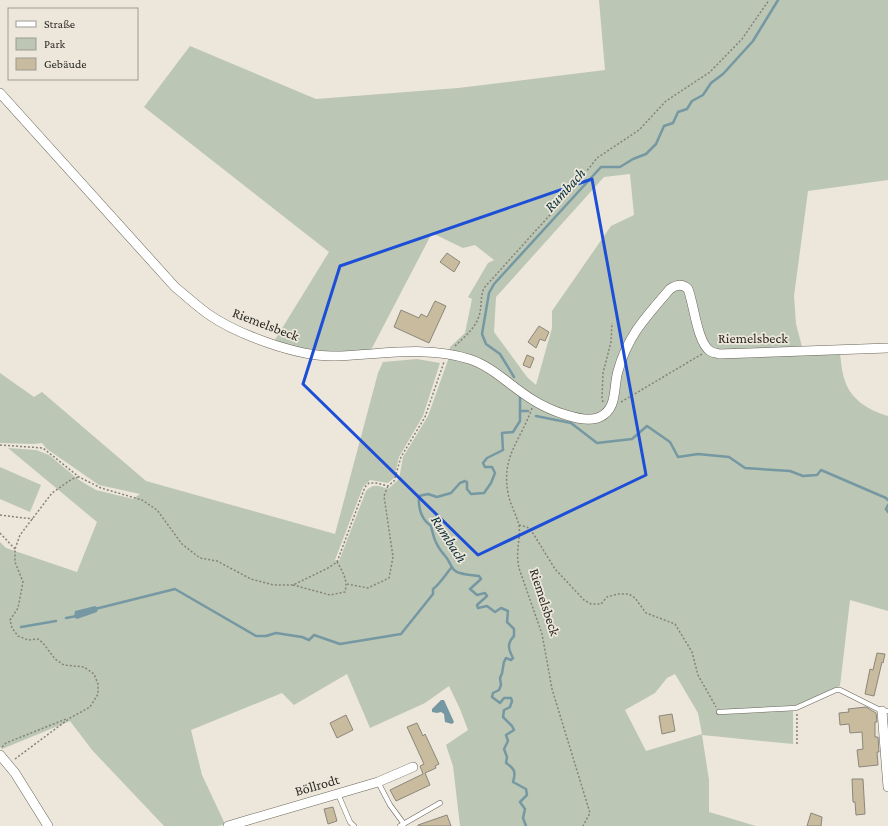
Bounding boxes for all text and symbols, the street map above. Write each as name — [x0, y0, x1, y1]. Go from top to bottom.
legend — [8, 8, 138, 80]
text: Straße — [44, 17, 75, 31]
text: Park — [44, 37, 66, 51]
text: Gebäude — [44, 57, 86, 71]
water label: Rumbach — [541, 165, 589, 215]
street label: Riemelsbeck — [231, 304, 302, 344]
street label: Riemelsbeck — [718, 330, 788, 346]
water label: Rumbach — [428, 513, 470, 565]
street label: Riemelsbeck — [527, 566, 563, 638]
street label: Böllrodt — [293, 771, 341, 799]

